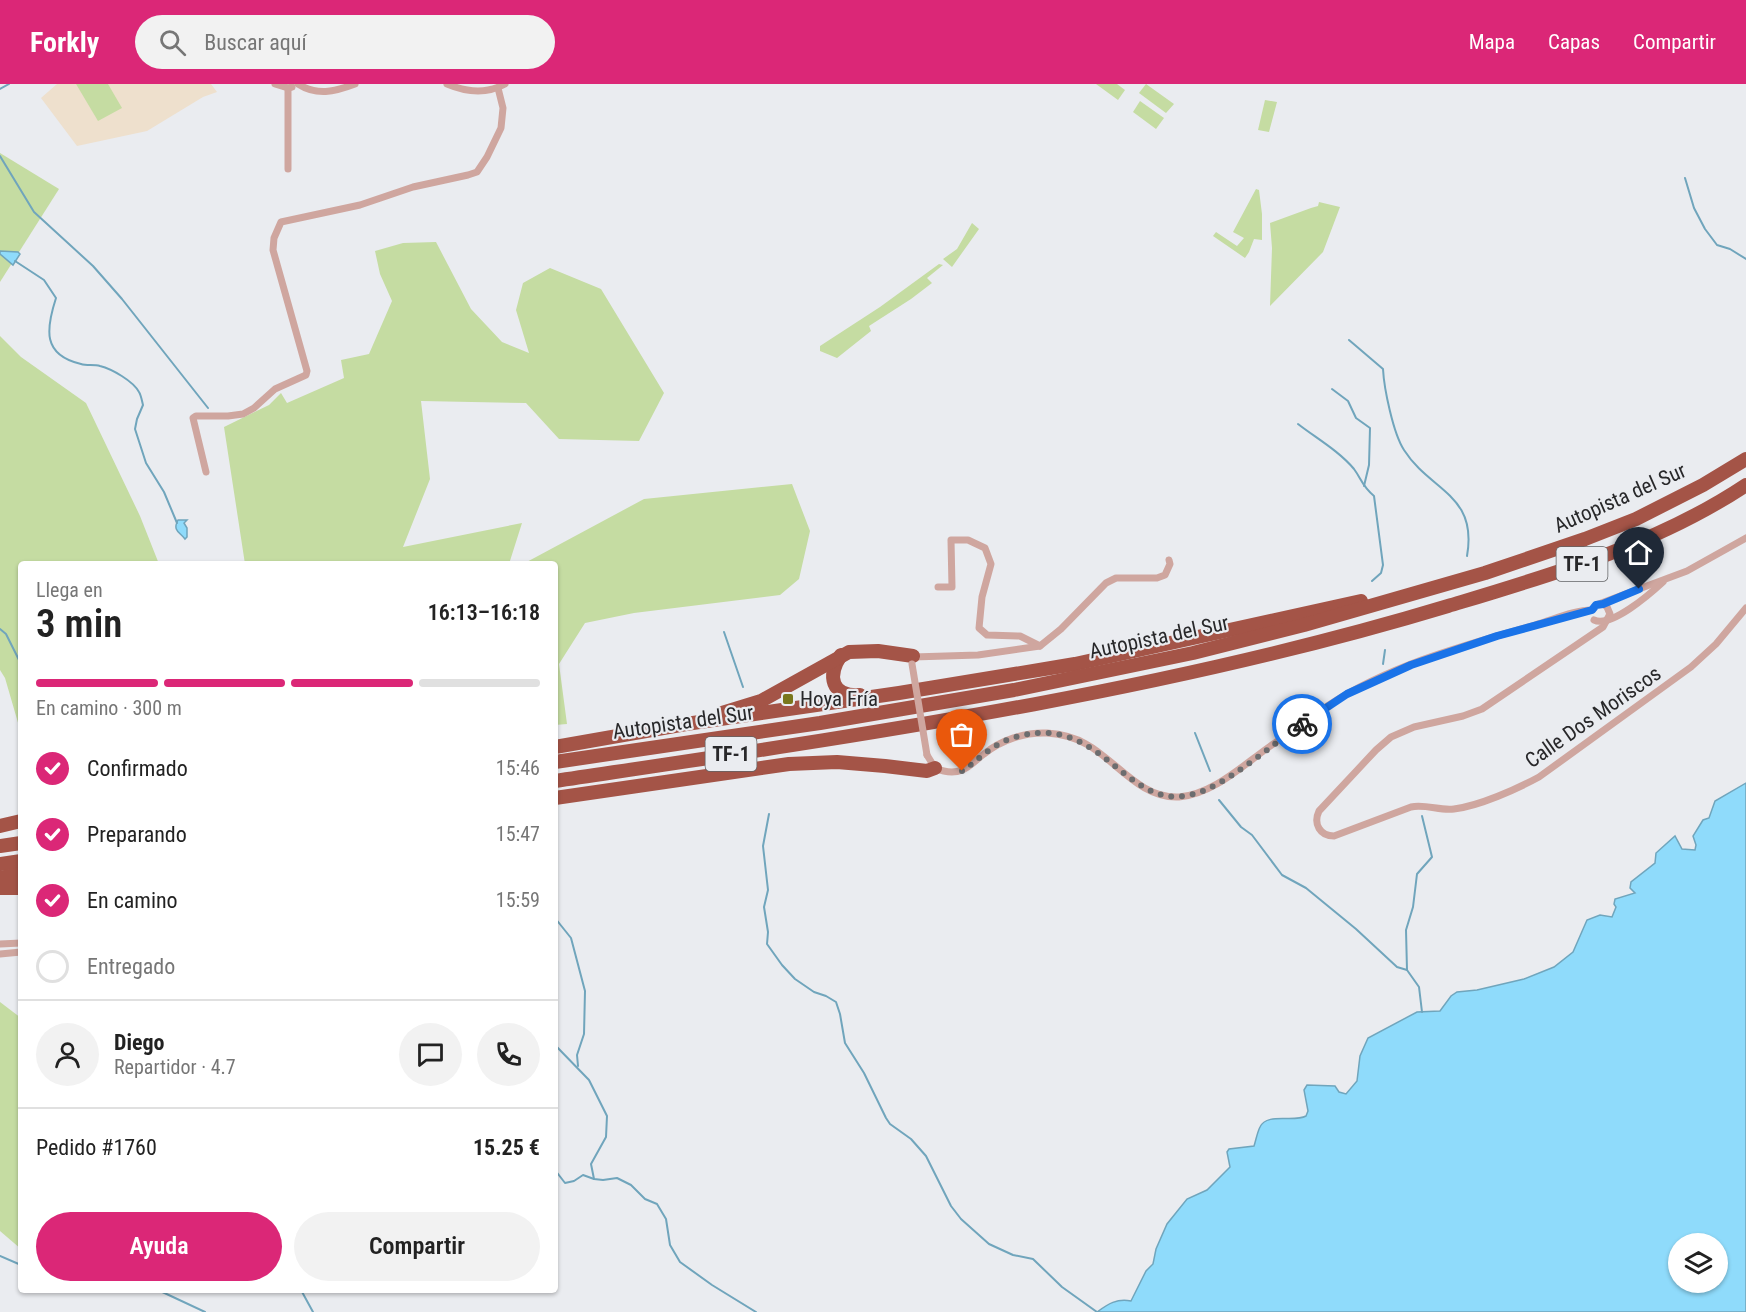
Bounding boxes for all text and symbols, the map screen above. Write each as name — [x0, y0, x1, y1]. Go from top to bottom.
search box — [135, 15, 555, 69]
text: Forkly — [30, 26, 99, 59]
icon: search — [156, 26, 189, 59]
text: Buscar aquí — [204, 30, 307, 55]
text: Mapa — [1469, 30, 1515, 54]
text: Capas — [1548, 30, 1600, 54]
text: Compartir — [1633, 30, 1716, 54]
street label: Autopista del Sur — [1550, 458, 1690, 538]
pin — [1613, 527, 1664, 589]
icon: home — [1622, 536, 1655, 569]
road number: TF-1 — [1556, 547, 1608, 581]
text: Llega en — [36, 578, 103, 602]
text: 16:13–16:18 — [428, 600, 540, 625]
text: 3 min — [36, 601, 122, 647]
street label: Autopista del Sur — [1087, 611, 1231, 663]
street label: Calle Dos Moriscos — [1520, 661, 1666, 773]
place label: Hoya Fría — [800, 687, 878, 711]
marker: Hoya Fría — [781, 692, 795, 706]
courier — [1272, 694, 1332, 754]
text: En camino · 300 m — [36, 696, 182, 720]
street label: Autopista del Sur — [611, 700, 755, 744]
icon: bike — [1286, 708, 1319, 741]
pin — [936, 709, 987, 771]
icon: bag — [945, 718, 978, 751]
road number: TF-1 — [706, 737, 756, 771]
icon: check — [36, 752, 69, 785]
text: Confirmado — [87, 756, 188, 781]
text: 15:46 — [496, 756, 540, 780]
icon: check — [36, 818, 69, 851]
text: Preparando — [87, 822, 187, 847]
text: 15:47 — [496, 822, 540, 846]
icon: check — [36, 884, 69, 917]
text: En camino — [87, 888, 178, 913]
text: 15:59 — [496, 888, 540, 912]
text: Entregado — [87, 954, 175, 979]
button: person — [36, 1023, 99, 1086]
button: chat — [399, 1023, 462, 1086]
button: phone — [477, 1023, 540, 1086]
text: Diego — [114, 1030, 165, 1055]
text: Repartidor · 4.7 — [114, 1055, 236, 1079]
text: Pedido #1760 — [36, 1135, 157, 1160]
text: 15.25 € — [473, 1135, 540, 1160]
button: Ayuda — [36, 1212, 282, 1281]
button: Compartir — [294, 1212, 540, 1281]
map controls — [1668, 1233, 1728, 1293]
button: layers — [1668, 1233, 1728, 1293]

